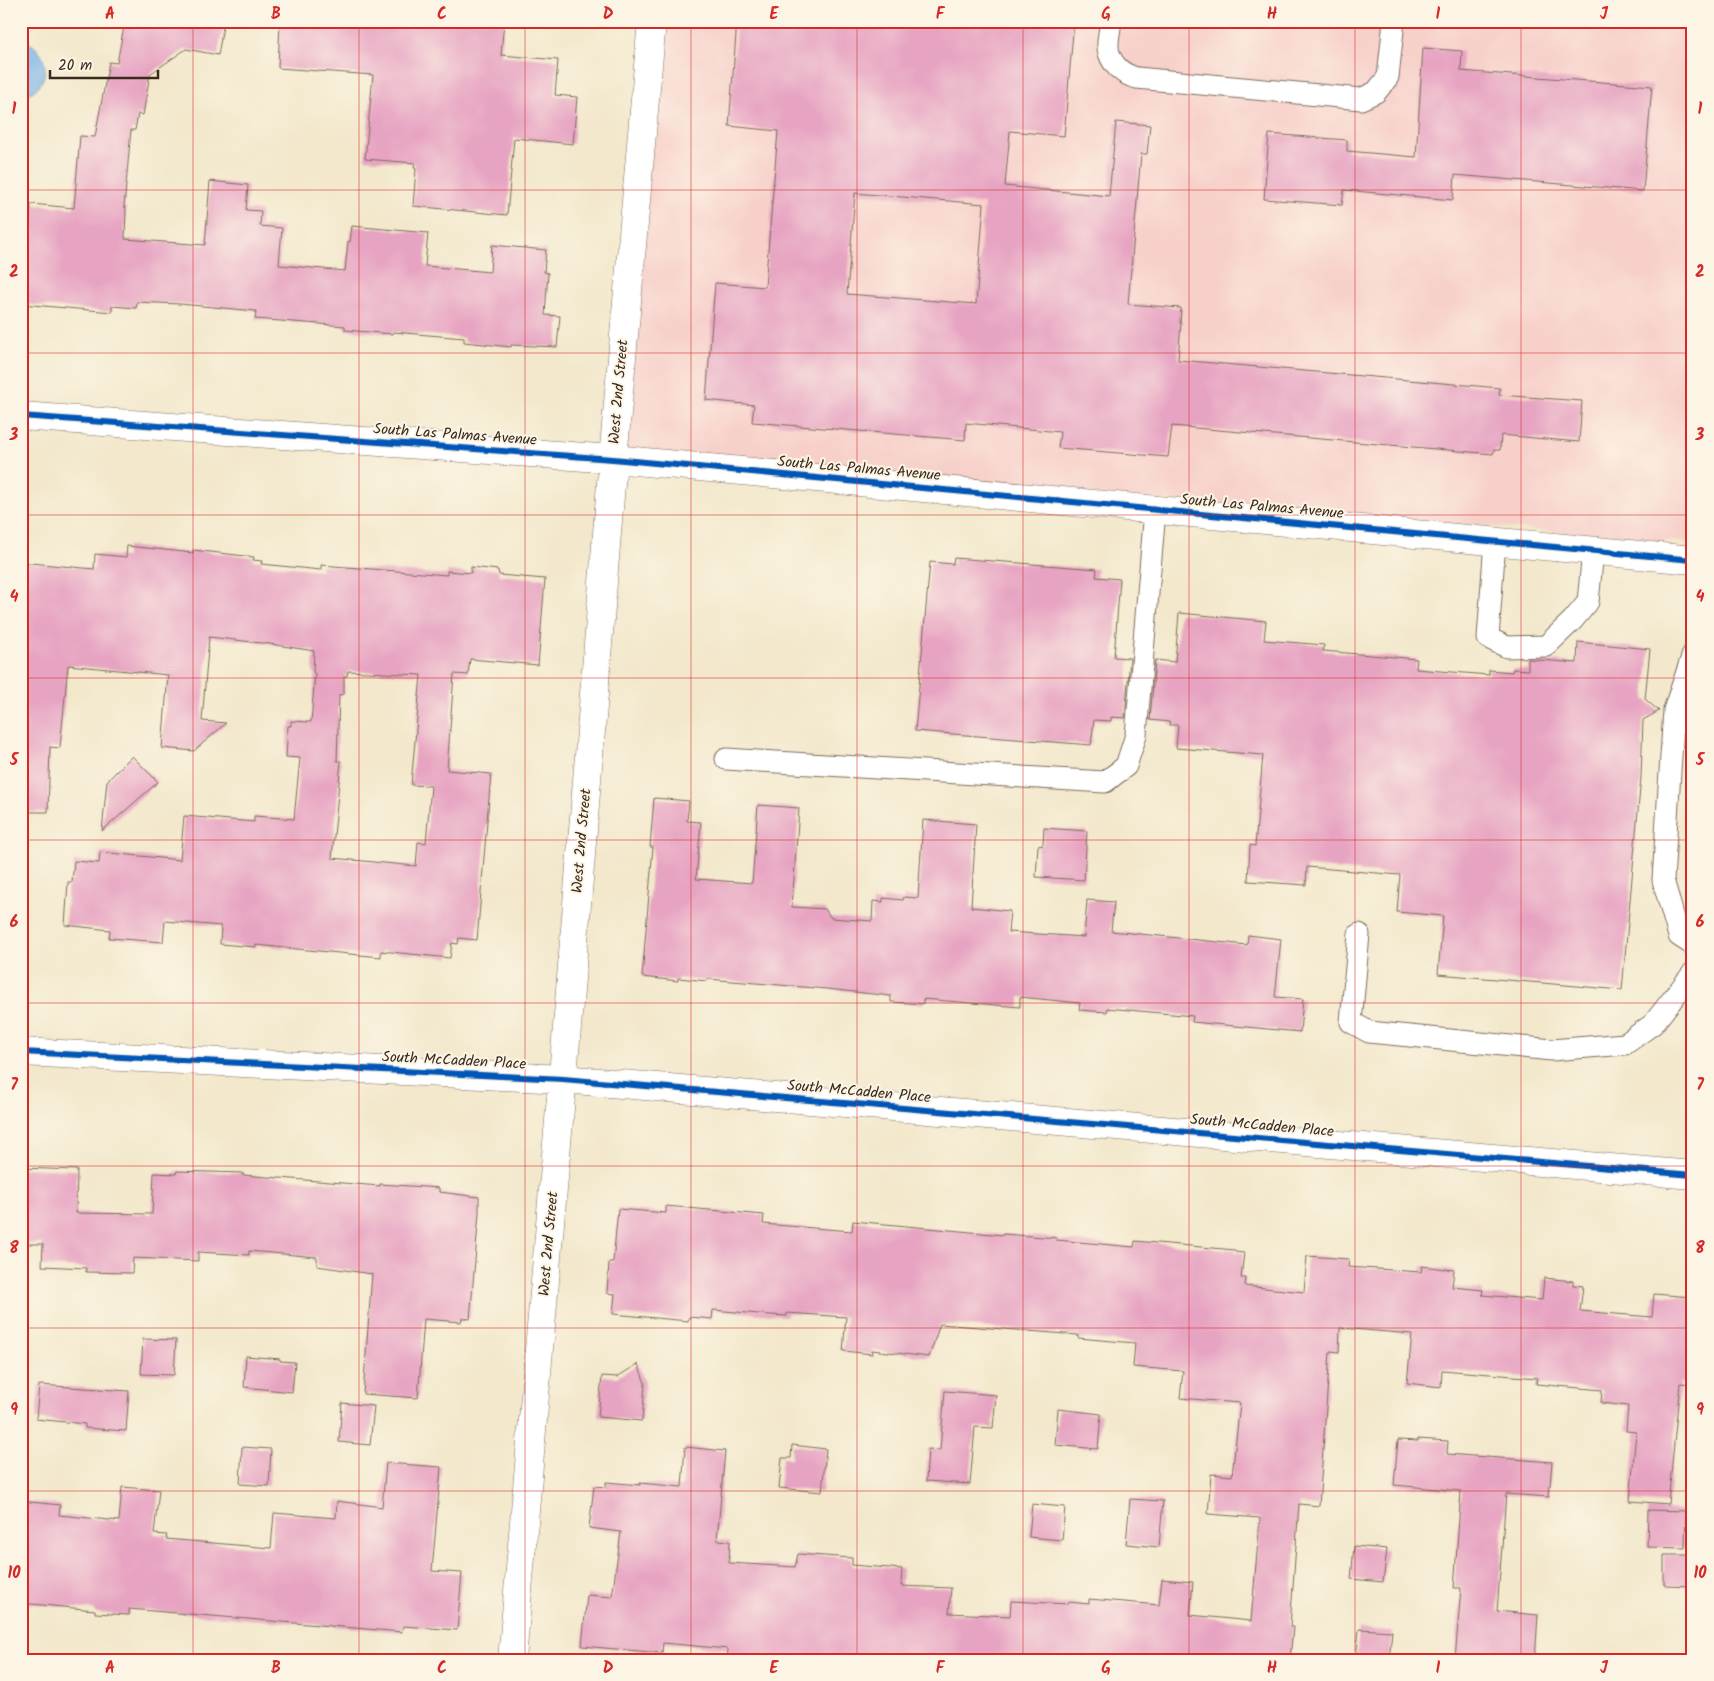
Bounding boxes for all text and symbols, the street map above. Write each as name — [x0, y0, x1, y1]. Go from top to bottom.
text: A — [105, 2, 115, 27]
text: B — [271, 2, 281, 27]
text: C — [437, 2, 447, 27]
text: D — [603, 2, 614, 27]
text: E — [770, 2, 780, 27]
text: F — [936, 2, 946, 27]
text: G — [1101, 2, 1111, 27]
text: H — [1267, 2, 1277, 27]
text: I — [1436, 2, 1441, 27]
text: J — [1600, 2, 1609, 27]
scale bar — [50, 48, 158, 80]
text: 20 m — [58, 54, 92, 78]
text: 1 — [12, 97, 17, 122]
text: 1 — [1698, 97, 1703, 122]
text: 2 — [9, 260, 19, 285]
text: 2 — [1695, 260, 1705, 285]
street label: West 2nd Street — [602, 338, 636, 445]
street label: South Las Palmas Avenue — [372, 417, 538, 453]
text: 3 — [9, 423, 19, 448]
text: 3 — [1695, 423, 1705, 448]
street label: South Las Palmas Avenue — [776, 450, 942, 488]
street label: South Las Palmas Avenue — [1179, 488, 1345, 526]
text: 4 — [10, 585, 19, 610]
text: 4 — [1696, 585, 1705, 610]
text: 5 — [9, 748, 20, 773]
text: 5 — [1695, 748, 1706, 773]
street label: West 2nd Street — [565, 787, 599, 894]
text: 6 — [10, 910, 19, 935]
text: 6 — [1696, 910, 1705, 935]
street label: South McCadden Place — [381, 1045, 527, 1077]
text: 7 — [10, 1073, 18, 1098]
text: 7 — [1696, 1073, 1704, 1098]
street label: South McCadden Place — [786, 1074, 932, 1110]
street label: South McCadden Place — [1189, 1108, 1335, 1144]
street label: West 2nd Street — [532, 1190, 566, 1297]
text: 8 — [9, 1236, 19, 1261]
text: 8 — [1695, 1236, 1705, 1261]
text: 9 — [10, 1398, 18, 1423]
text: 9 — [1696, 1398, 1704, 1423]
text: 10 — [7, 1561, 21, 1586]
text: 10 — [1693, 1561, 1707, 1586]
text: A — [105, 1656, 115, 1681]
text: B — [271, 1656, 281, 1681]
text: C — [437, 1656, 447, 1681]
text: D — [603, 1656, 614, 1681]
text: E — [770, 1656, 780, 1681]
text: F — [936, 1656, 946, 1681]
text: G — [1101, 1656, 1111, 1681]
text: H — [1267, 1656, 1277, 1681]
text: I — [1436, 1656, 1441, 1681]
text: J — [1600, 1656, 1609, 1681]

